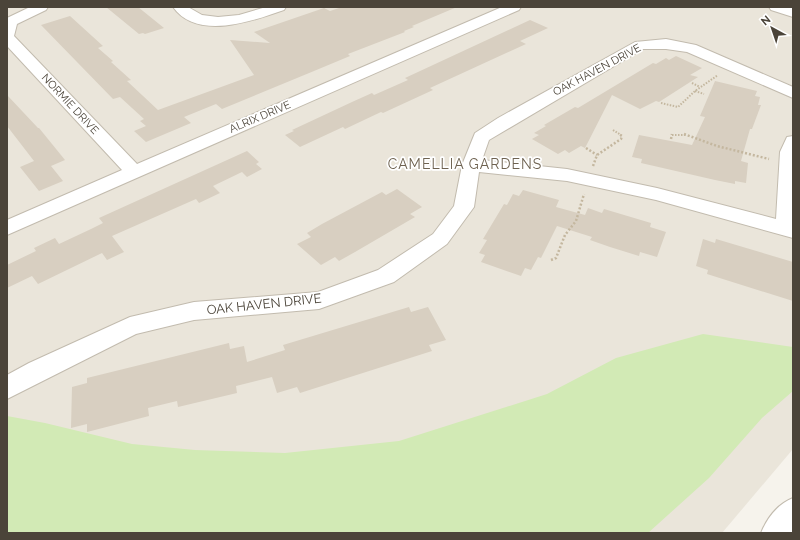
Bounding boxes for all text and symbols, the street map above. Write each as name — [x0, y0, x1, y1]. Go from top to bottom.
north arrow — [752, 8, 792, 48]
text: N — [758, 13, 773, 28]
street label: OAK HAVEN DRIVE — [551, 41, 643, 99]
street label: NORMIE DRIVE — [39, 71, 101, 137]
street label: ALRIX DRIVE — [227, 98, 293, 136]
district label: CAMELLIA GARDENS — [388, 156, 542, 172]
street label: OAK HAVEN DRIVE — [206, 291, 322, 317]

